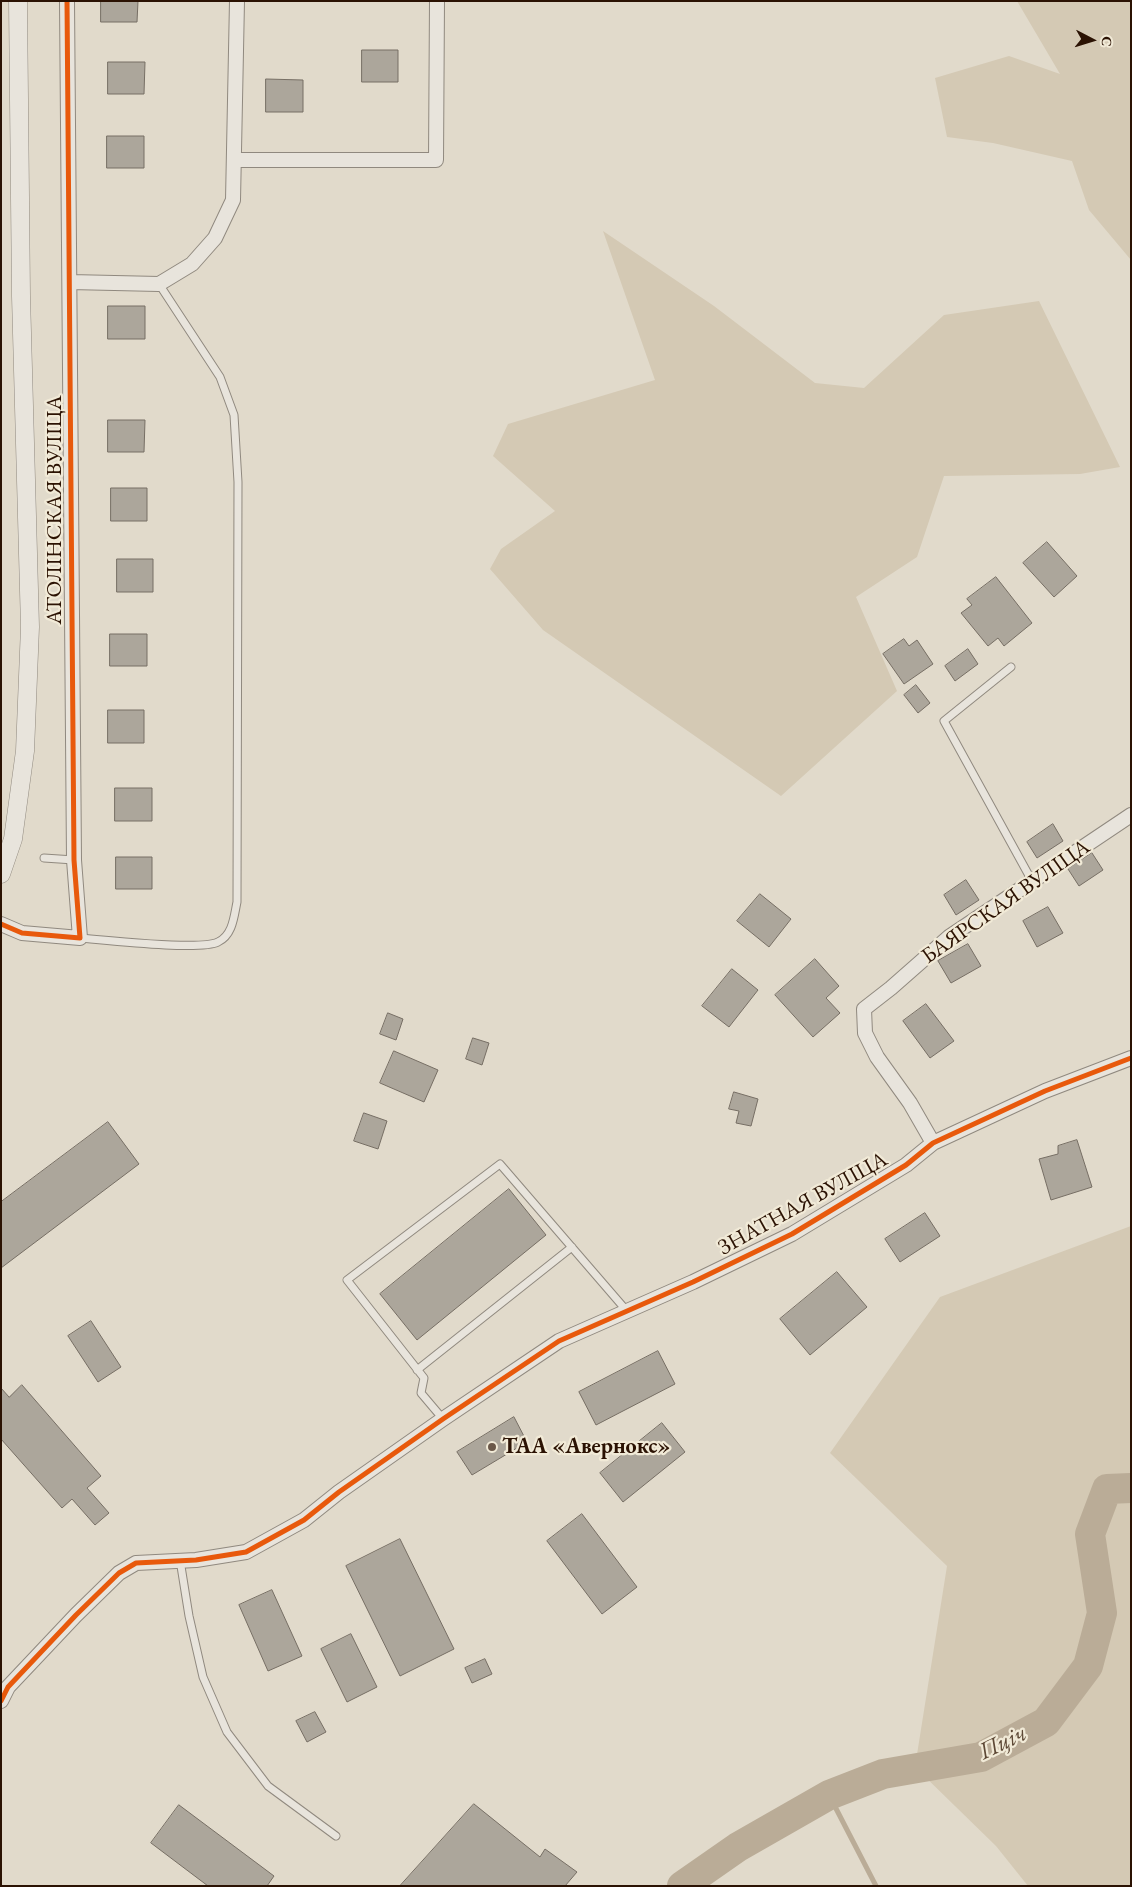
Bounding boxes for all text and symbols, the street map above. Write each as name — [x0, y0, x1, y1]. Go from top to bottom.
north arrow — [1067, 15, 1117, 65]
text: С — [1098, 36, 1116, 47]
street label: АТОЛІНСКАЯ ВУЛІЦА — [42, 395, 68, 625]
street label: БАЯРСКАЯ ВУЛІЦА — [917, 834, 1095, 970]
street label: ЗНАТНАЯ ВУЛІЦА — [714, 1146, 892, 1262]
place label: ТАА «Авернокс» — [502, 1434, 670, 1460]
marker: ТАА «Авернокс» — [486, 1441, 498, 1453]
water label: Пціч — [974, 1719, 1032, 1767]

